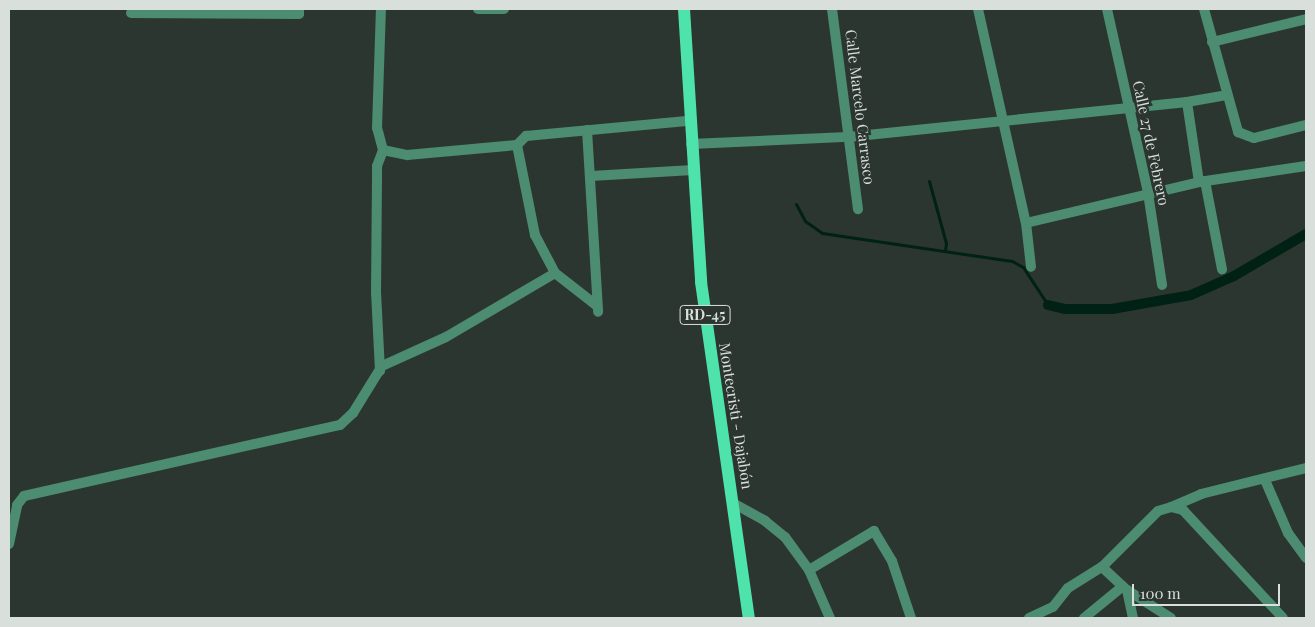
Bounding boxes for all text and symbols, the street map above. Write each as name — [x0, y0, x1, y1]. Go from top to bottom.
street label: Calle Marcelo Carrasco — [842, 28, 878, 186]
street label: Calle 27 de Febrero — [1129, 79, 1173, 207]
road number: RD-45 — [679, 304, 731, 326]
street label: Montecristi - Dajabón — [716, 342, 756, 490]
scale bar — [1135, 574, 1282, 606]
text: 100 m — [1140, 583, 1181, 603]

